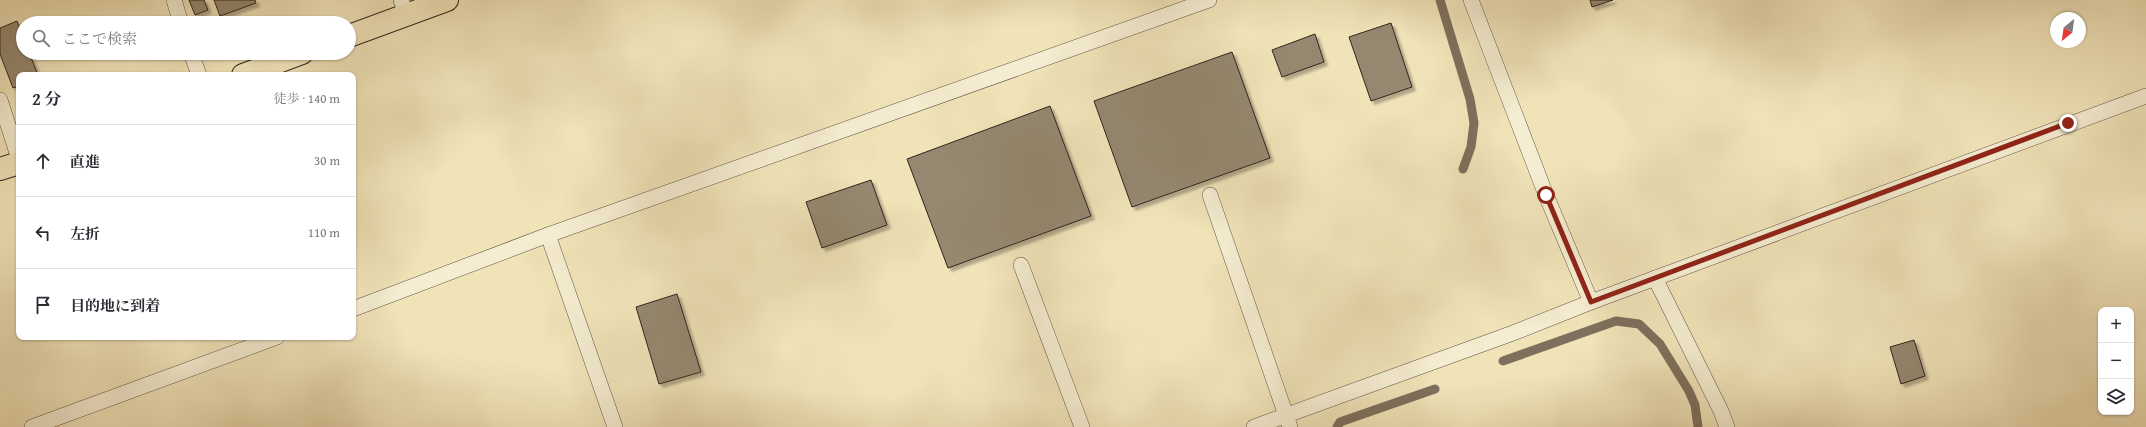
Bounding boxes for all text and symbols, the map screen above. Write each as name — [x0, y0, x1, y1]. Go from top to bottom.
north arrow — [2050, 12, 2086, 48]
search box — [16, 16, 356, 60]
icon: search — [30, 27, 52, 49]
text: ここで検索 — [62, 28, 137, 49]
text: 2 分 — [32, 86, 62, 111]
text: 徒歩 · 140 m — [274, 89, 340, 108]
route end — [2059, 114, 2077, 132]
icon: ahead — [32, 150, 54, 172]
text: 直進 — [70, 151, 100, 172]
text: 30 m — [314, 151, 340, 170]
route start — [1537, 186, 1555, 204]
icon: left — [32, 222, 54, 244]
text: 左折 — [70, 223, 100, 244]
text: 110 m — [308, 223, 340, 242]
icon: arrive — [32, 294, 54, 316]
text: 目的地に到着 — [70, 295, 160, 316]
map controls — [2098, 307, 2134, 415]
button: + — [2098, 307, 2134, 343]
button: − — [2098, 343, 2134, 379]
button: layers — [2098, 379, 2134, 415]

